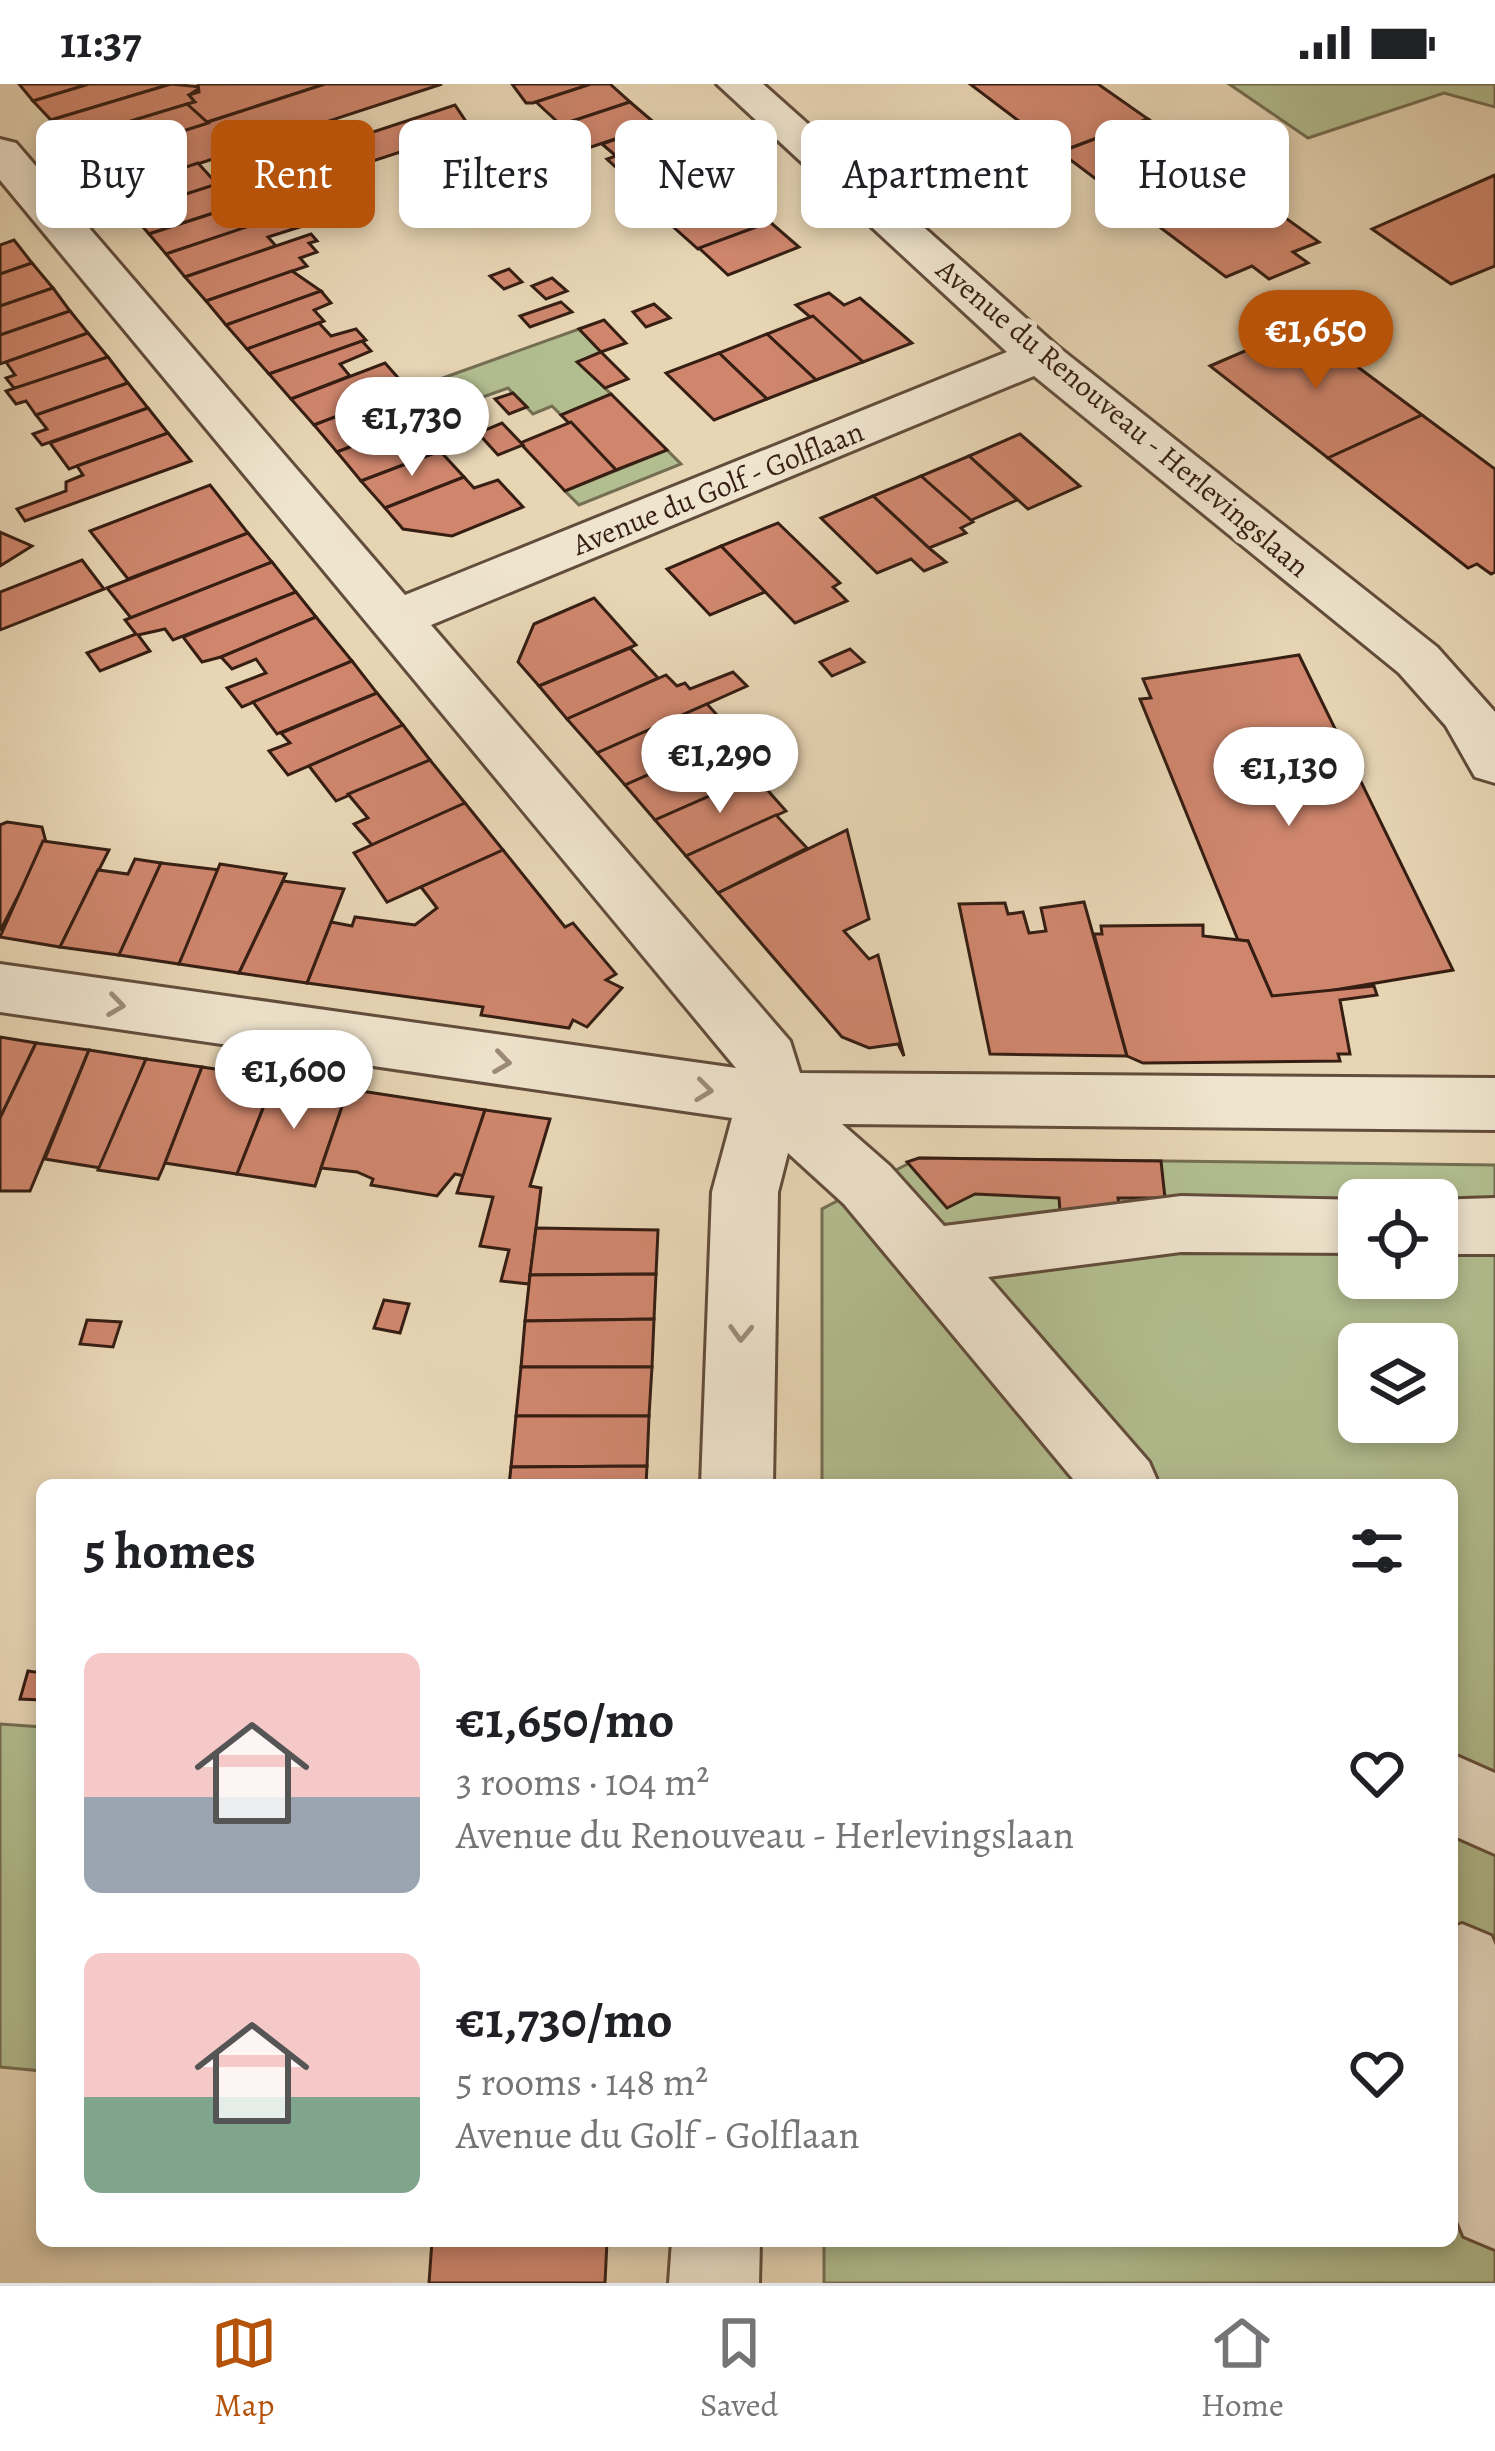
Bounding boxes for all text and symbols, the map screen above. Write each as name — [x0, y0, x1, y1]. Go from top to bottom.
text: 11:37 — [60, 11, 142, 73]
chip: Buy — [36, 120, 187, 228]
chip: Rent — [211, 120, 375, 228]
chip: Filters — [399, 120, 591, 228]
chip: New — [615, 120, 777, 228]
chip: Apartment — [801, 120, 1071, 228]
chip: House — [1095, 120, 1289, 228]
street label: Avenue du Renouveau - Herlevingslaan — [927, 249, 1318, 586]
pin: €1,650 — [1218, 290, 1414, 392]
text: €1,650 — [1265, 302, 1367, 355]
pin: €1,730 — [314, 377, 510, 479]
text: €1,730 — [362, 389, 462, 442]
street label: Avenue du Golf - Golflaan — [566, 411, 869, 565]
pin: €1,290 — [622, 714, 818, 816]
text: €1,290 — [668, 726, 772, 779]
pin: €1,130 — [1191, 727, 1387, 829]
text: €1,130 — [1240, 739, 1338, 792]
one-way arrow — [106, 991, 126, 1017]
pin: €1,600 — [196, 1030, 392, 1132]
text: €1,600 — [242, 1042, 346, 1095]
one-way arrow — [492, 1048, 511, 1074]
one-way arrow — [694, 1076, 714, 1102]
map controls — [1338, 1179, 1458, 1443]
button: locate — [1338, 1179, 1458, 1299]
button: layers — [1338, 1323, 1458, 1443]
one-way arrow — [729, 1324, 755, 1343]
text: 5 homes — [84, 1516, 256, 1586]
icon: filters — [1344, 1518, 1410, 1584]
text: €1,650/mo — [456, 1685, 674, 1755]
icon: home — [180, 1701, 324, 1845]
icon: heart — [1344, 1740, 1410, 1806]
text: 3 rooms · 104 m² — [456, 1755, 709, 1808]
text: Avenue du Renouveau - Herlevingslaan — [456, 1808, 1074, 1861]
text: €1,730/mo — [456, 1985, 672, 2055]
icon: home — [180, 2001, 324, 2145]
icon: heart — [1344, 2040, 1410, 2106]
text: 5 rooms · 148 m² — [456, 2055, 708, 2108]
text: Avenue du Golf - Golflaan — [456, 2108, 860, 2161]
tab: Map — [211, 2310, 277, 2427]
tab: Saved — [700, 2310, 778, 2427]
tab: Home — [1201, 2310, 1284, 2427]

